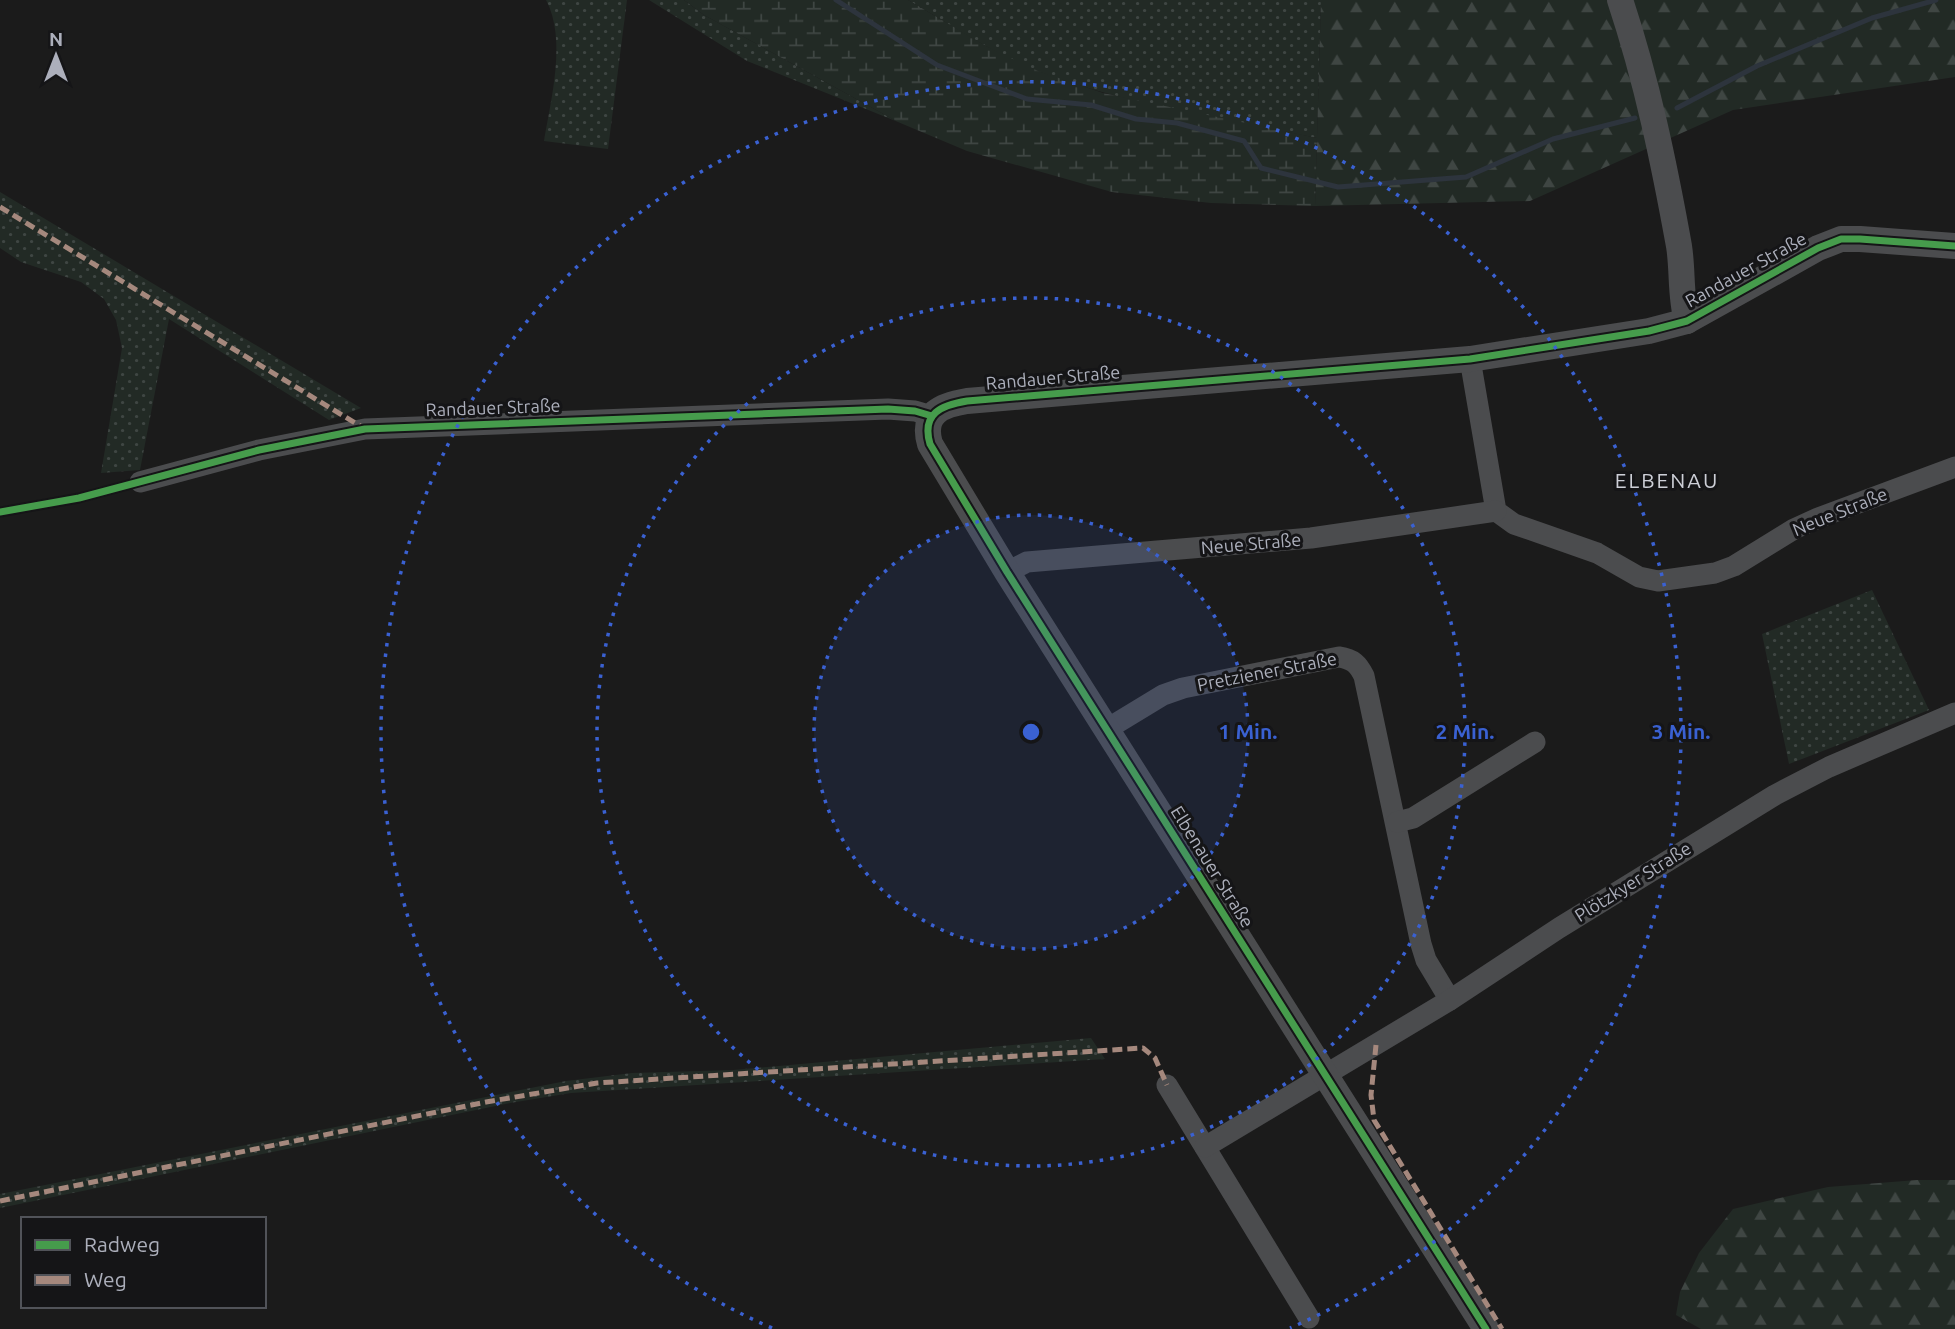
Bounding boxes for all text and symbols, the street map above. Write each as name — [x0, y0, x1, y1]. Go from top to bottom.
north arrow — [21, 21, 91, 91]
text: N — [49, 28, 63, 50]
street label: Randauer Straße — [1682, 228, 1809, 311]
street label: Randauer Straße — [985, 361, 1121, 393]
street label: Randauer Straße — [425, 395, 561, 419]
district label: ELBENAU — [1615, 468, 1719, 492]
street label: Neue Straße — [1789, 483, 1890, 539]
street label: Neue Straße — [1200, 529, 1302, 557]
street label: Pretziener Straße — [1195, 648, 1338, 694]
text: 1 Min. — [1219, 719, 1277, 743]
text: 2 Min. — [1436, 719, 1494, 743]
text: 3 Min. — [1652, 719, 1710, 743]
centre of rings — [1019, 720, 1043, 744]
street label: Elbenauer Straße — [1167, 802, 1258, 931]
street label: Plötzkyer Straße — [1571, 837, 1694, 925]
legend — [21, 1217, 266, 1308]
text: Radweg — [84, 1232, 160, 1256]
text: Weg — [84, 1267, 127, 1291]

